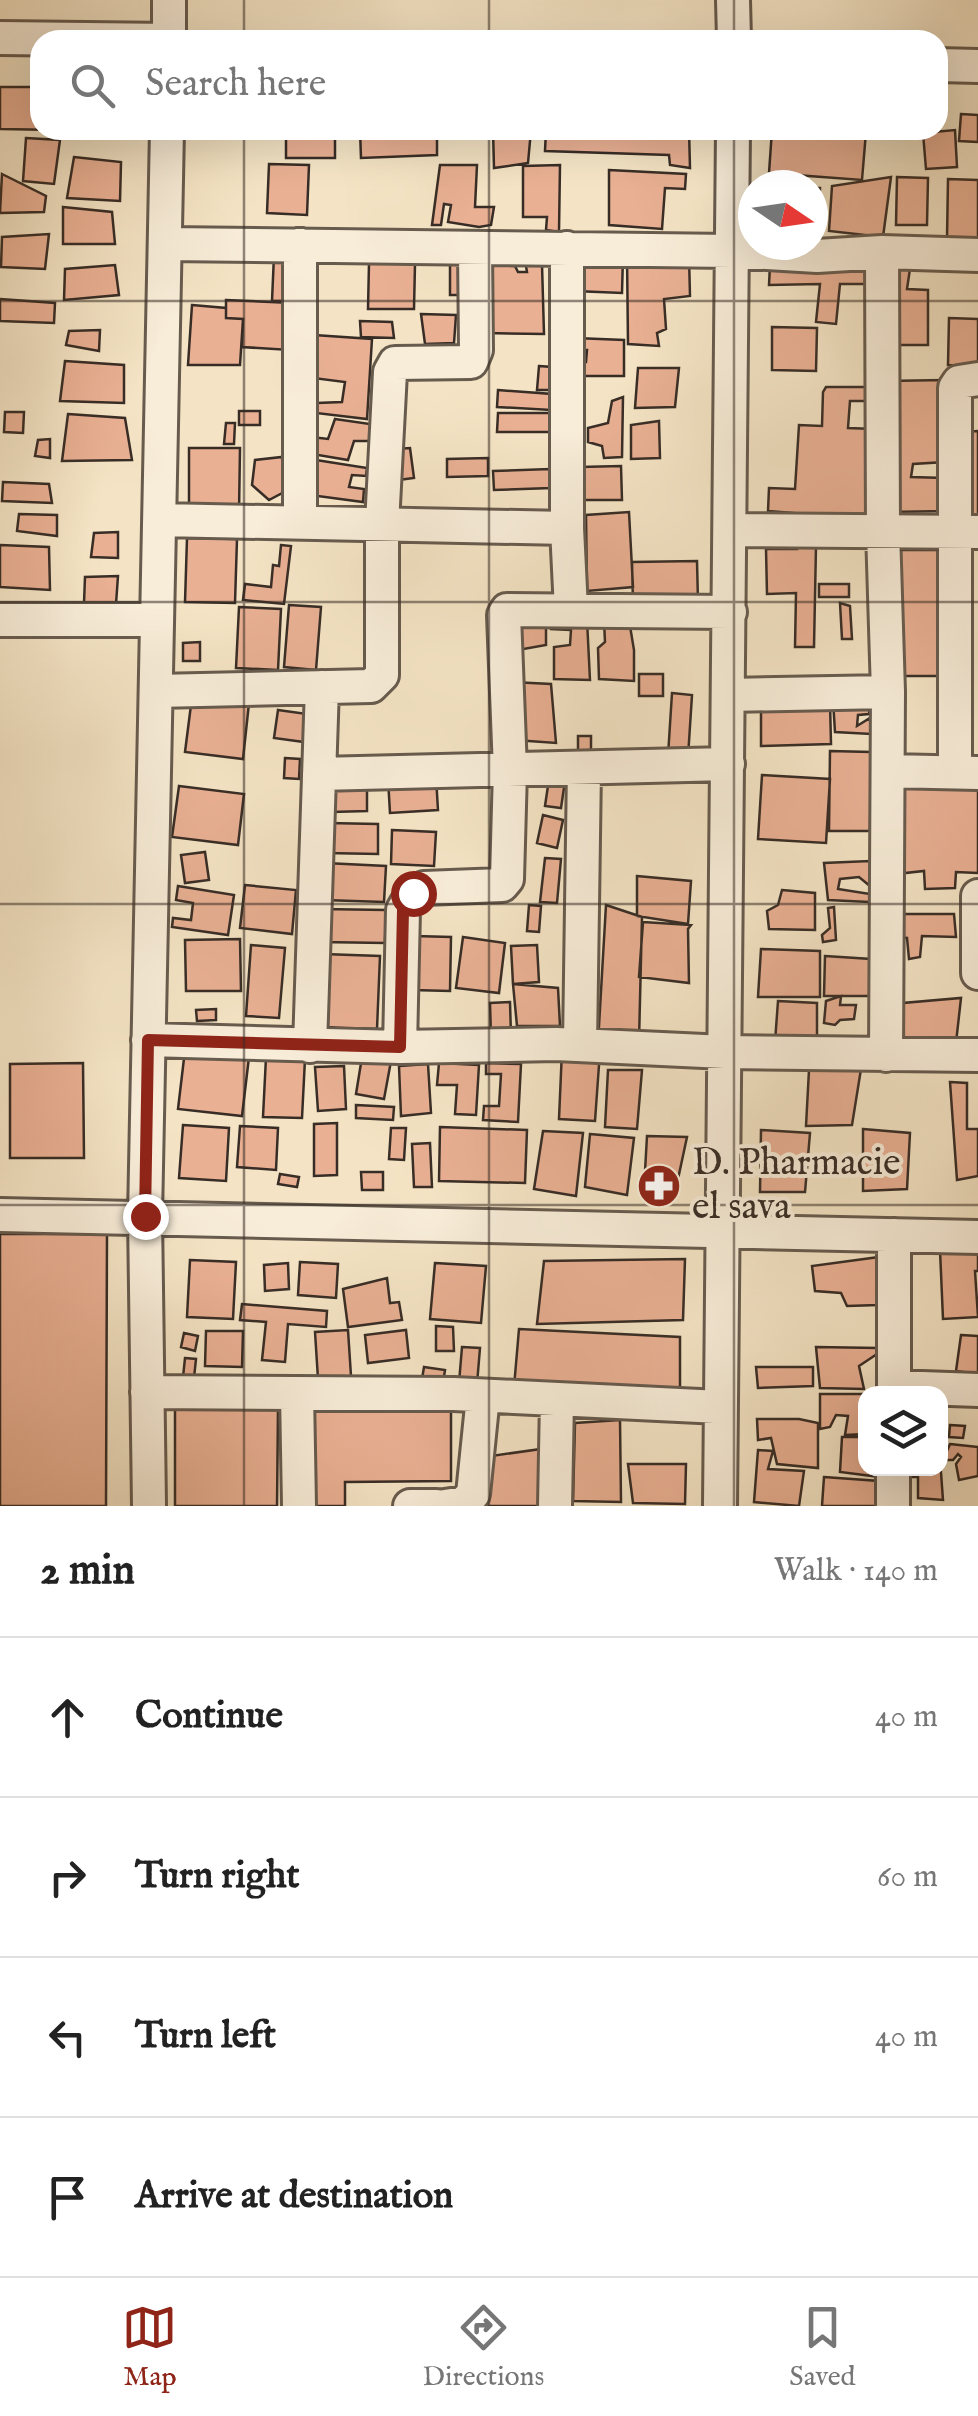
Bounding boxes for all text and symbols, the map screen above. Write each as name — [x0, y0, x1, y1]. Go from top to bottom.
search box — [30, 30, 948, 140]
icon: search — [65, 58, 120, 113]
text: Search here — [145, 61, 326, 109]
north arrow — [738, 170, 828, 260]
route start — [391, 871, 437, 917]
place label: D. Pharmacie el sava — [692, 1140, 900, 1232]
pharmacy icon: D. Pharmacie el sava — [636, 1163, 682, 1209]
route end — [123, 1194, 169, 1240]
map controls — [858, 1386, 948, 1476]
button: layers — [858, 1386, 948, 1476]
text: 2 min — [40, 1545, 135, 1598]
text: Walk · 140 m — [774, 1551, 938, 1592]
icon: ahead — [40, 1690, 95, 1745]
text: Continue — [135, 1693, 283, 1741]
text: 40 m — [875, 1697, 938, 1738]
icon: right — [40, 1850, 95, 1905]
text: Turn right — [135, 1853, 299, 1901]
text: 60 m — [877, 1857, 938, 1898]
icon: left — [40, 2010, 95, 2065]
text: Turn left — [135, 2013, 276, 2061]
text: 40 m — [875, 2017, 938, 2058]
icon: arrive — [40, 2170, 95, 2225]
text: Arrive at destination — [135, 2173, 453, 2221]
tab: Map — [122, 2300, 177, 2395]
tab: Directions — [422, 2300, 544, 2395]
tab: Saved — [789, 2300, 856, 2395]

